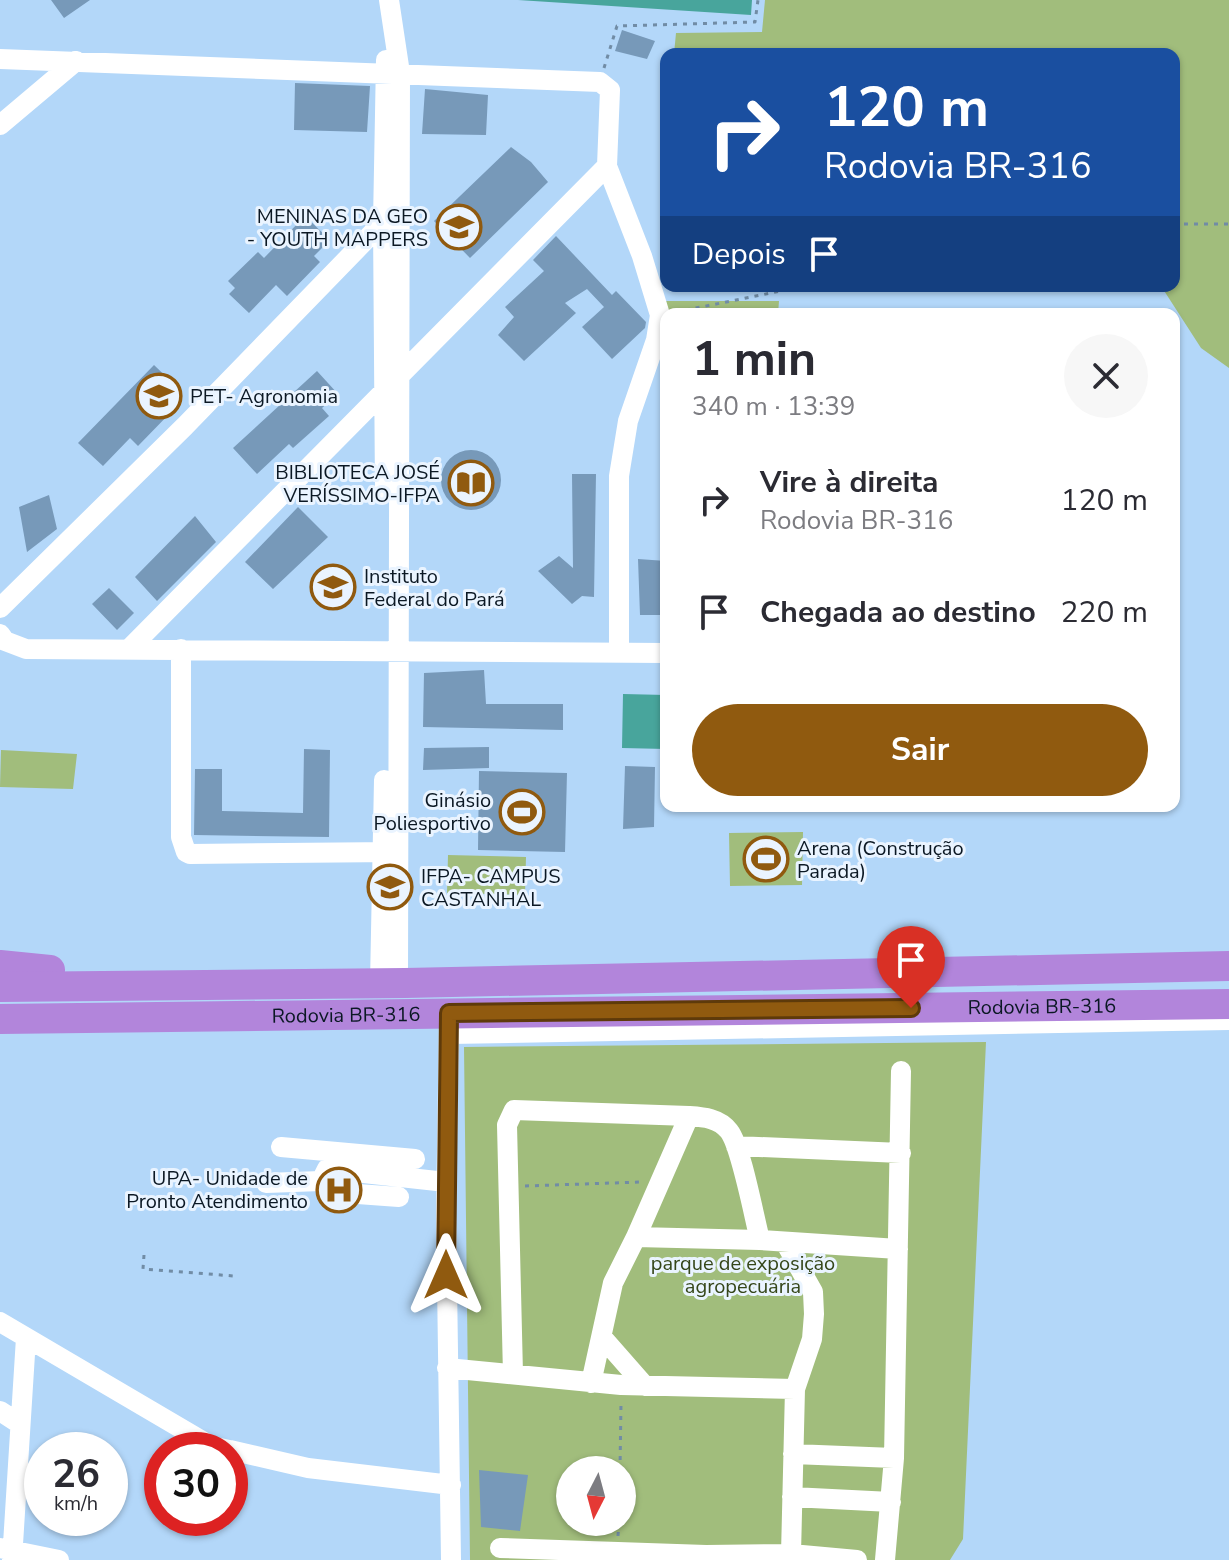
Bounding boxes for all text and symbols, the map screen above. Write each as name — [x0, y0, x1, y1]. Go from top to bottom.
text: 120 m — [824, 69, 989, 146]
icon: right — [692, 80, 796, 184]
text: Rodovia BR-316 — [824, 142, 1092, 191]
place label: MENINAS DA GEO - YOUTH MAPPERS — [247, 203, 428, 253]
school or university icon: MENINAS DA GEO - YOUTH MAPPERS — [435, 203, 483, 251]
icon: arrive — [802, 232, 846, 276]
text: Depois — [692, 234, 786, 275]
text: 1 min — [692, 326, 816, 392]
button: close — [1064, 334, 1148, 418]
school or university icon: PET- Agronomia — [135, 372, 183, 420]
place label: PET- Agronomia — [190, 383, 338, 410]
text: 340 m · 13:39 — [692, 389, 855, 424]
place label: BIBLIOTECA JOSÉ VERÍSSIMO-IFPA — [275, 459, 440, 509]
library icon: BIBLIOTECA JOSÉ VERÍSSIMO-IFPA — [447, 459, 495, 507]
text: Vire à direita — [760, 462, 938, 503]
icon: right — [692, 478, 736, 522]
text: 120 m — [1061, 480, 1148, 521]
text: Rodovia BR-316 — [760, 503, 953, 538]
school or university icon: Instituto Federal do Pará — [309, 563, 357, 611]
place label: Instituto Federal do Pará — [364, 563, 505, 613]
icon: arrive — [692, 590, 736, 634]
text: Chegada ao destino — [760, 592, 1036, 633]
text: 220 m — [1061, 592, 1148, 633]
button: Sair — [692, 704, 1148, 796]
place label: Ginásio Poliesportivo — [373, 787, 491, 837]
sports icon: Ginásio Poliesportivo — [498, 788, 546, 836]
sports icon: Arena (Construção Parada) — [742, 835, 790, 883]
place label: Arena (Construção Parada) — [797, 835, 964, 885]
school or university icon: IFPA- CAMPUS CASTANHAL — [366, 863, 414, 911]
place label: IFPA- CAMPUS CASTANHAL — [421, 863, 560, 913]
pin — [877, 926, 945, 1008]
icon: arrive — [889, 938, 933, 982]
street label: Rodovia BR-316 — [967, 992, 1116, 1021]
street label: Rodovia BR-316 — [271, 1000, 420, 1029]
place label: UPA- Unidade de Pronto Atendimento — [126, 1165, 308, 1215]
hospital icon: UPA- Unidade de Pronto Atendimento — [315, 1166, 363, 1214]
position arrow — [404, 1233, 488, 1317]
park label: parque de exposição agropecuária — [651, 1250, 835, 1300]
speed limit sign: 30 — [144, 1432, 248, 1536]
text: 26 — [52, 1447, 100, 1501]
north arrow — [556, 1456, 636, 1536]
map controls — [556, 1456, 636, 1536]
text: km/h — [54, 1490, 98, 1517]

